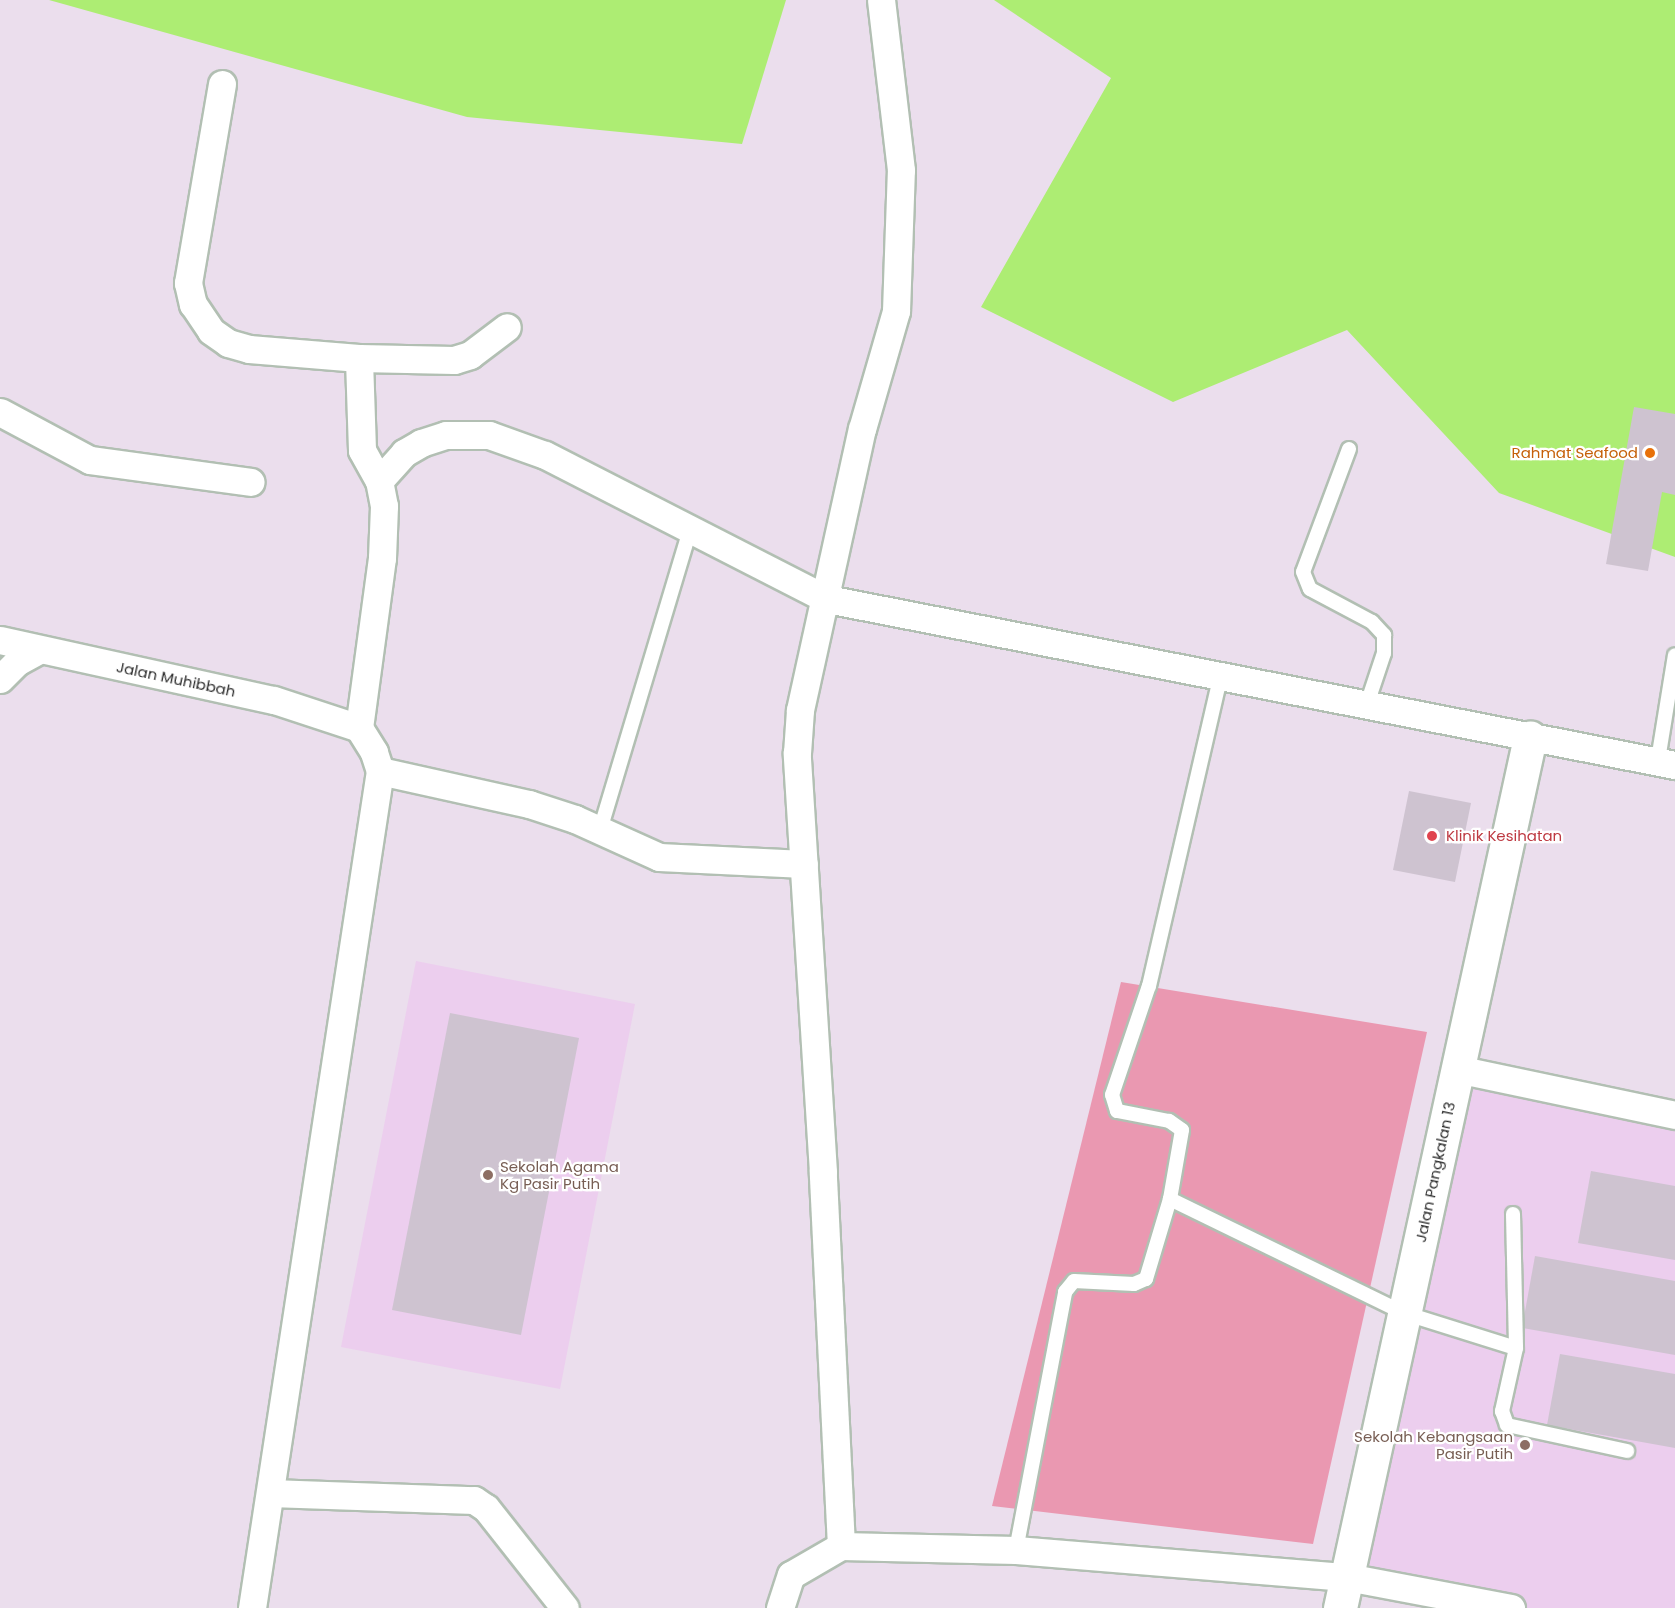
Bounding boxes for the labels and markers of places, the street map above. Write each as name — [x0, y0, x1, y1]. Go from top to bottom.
place label: Rahmat Seafood — [1512, 444, 1638, 462]
marker: Rahmat Seafood — [1643, 446, 1657, 460]
marker: Klinik Kesihatan — [1423, 827, 1441, 845]
place label: Klinik Kesihatan — [1446, 827, 1562, 845]
place label: Sekolah Agama Kg Pasir Putih — [500, 1157, 619, 1192]
marker: Sekolah Agama Kg Pasir Putih — [481, 1168, 495, 1182]
place label: Sekolah Kebangsaan Pasir Putih — [1354, 1427, 1513, 1462]
marker: Sekolah Kebangsaan Pasir Putih — [1518, 1438, 1532, 1452]

